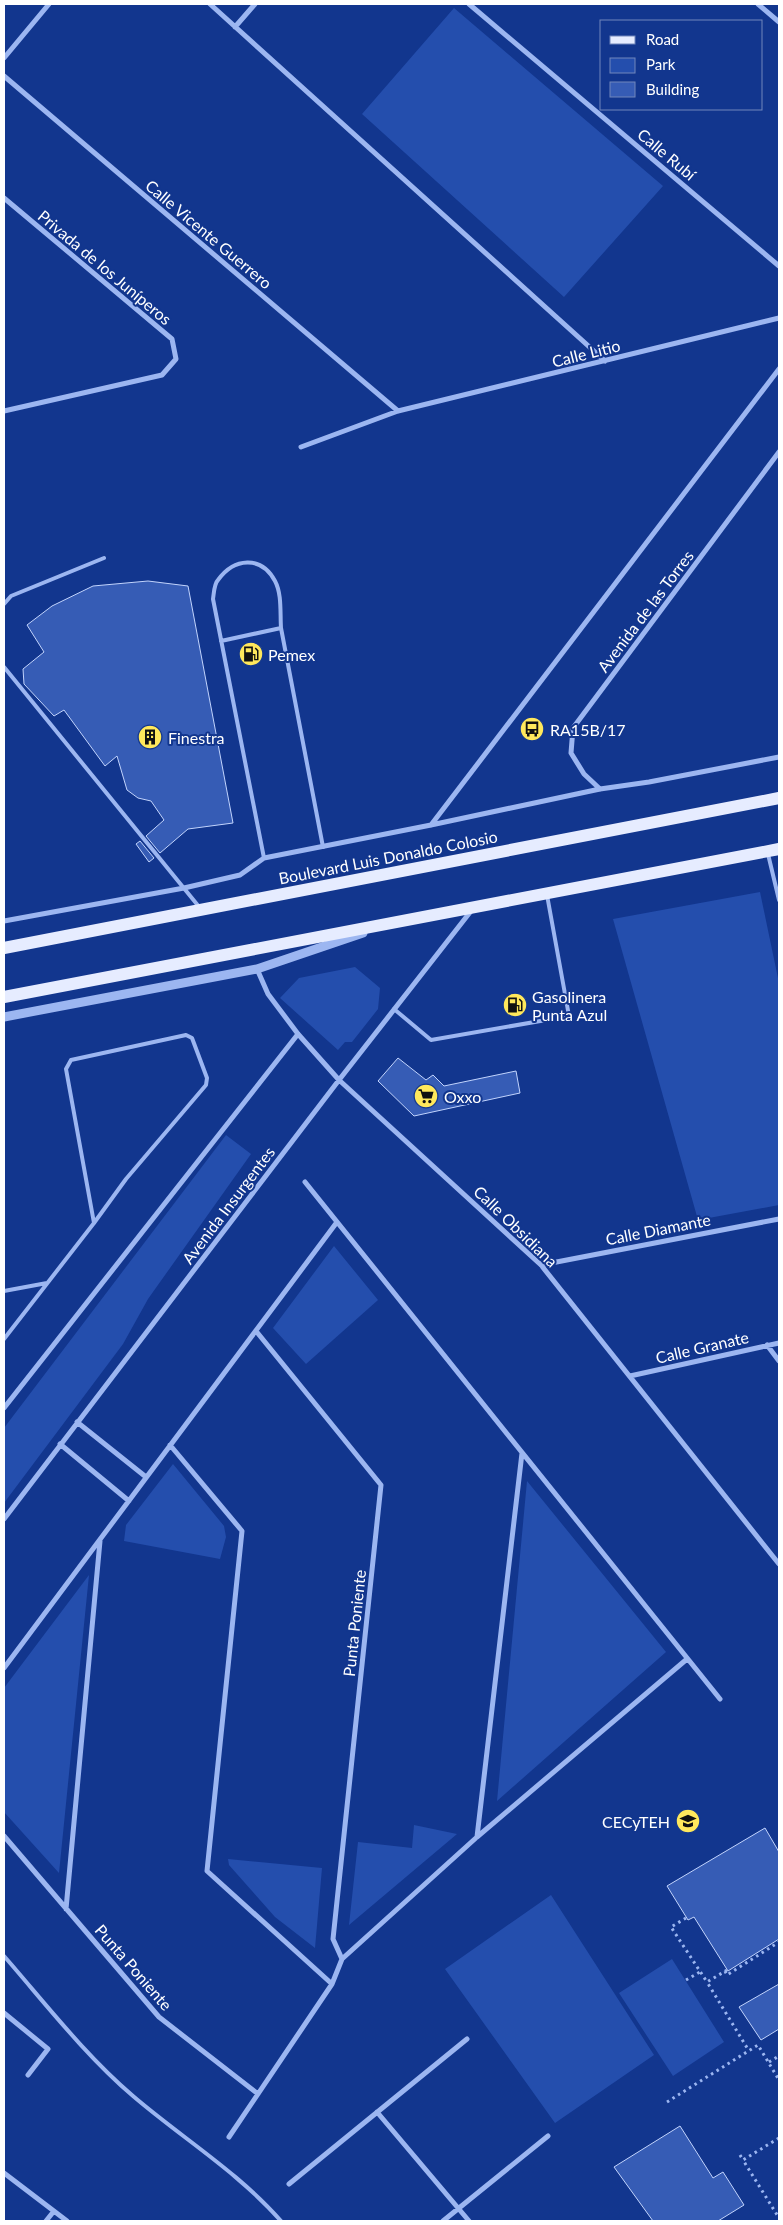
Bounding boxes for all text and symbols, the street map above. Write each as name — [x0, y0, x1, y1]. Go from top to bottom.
legend — [600, 20, 763, 110]
text: Road — [646, 30, 679, 48]
text: Park — [646, 55, 676, 73]
text: Building — [646, 80, 699, 98]
street label: Calle Rubí — [634, 124, 701, 185]
street label: Calle Vicente Guerrero — [142, 176, 276, 292]
street label: Privada de los Juníperos — [34, 206, 176, 328]
street label: Calle Litio — [550, 335, 622, 371]
street label: Avenida de las Torres — [593, 546, 697, 676]
fuel station icon: Pemex — [238, 641, 264, 667]
place label: Pemex — [268, 645, 315, 664]
bus stop icon: RA15B/17 — [519, 716, 545, 742]
place label: RA15B/17 — [550, 720, 626, 739]
building icon: Finestra — [137, 724, 163, 750]
place label: Finestra — [168, 728, 225, 747]
street label: Boulevard Luis Donaldo Colosio — [277, 826, 499, 888]
place label: Gasolinera Punta Azul — [532, 987, 607, 1024]
fuel station icon: Gasolinera Punta Azul — [502, 992, 528, 1018]
supermarket icon: Oxxo — [413, 1083, 439, 1109]
place label: Oxxo — [444, 1087, 481, 1106]
street label: Avenida Insurgentes — [178, 1143, 278, 1267]
street label: Calle Obsidiana — [470, 1181, 562, 1271]
street label: Calle Diamante — [604, 1210, 712, 1248]
street label: Calle Granate — [654, 1327, 750, 1367]
street label: Punta Poniente — [339, 1569, 369, 1677]
school or university icon: CECyTEH — [675, 1808, 701, 1834]
place label: CECyTEH — [602, 1812, 670, 1831]
street label: Punta Poniente — [92, 1920, 176, 2014]

